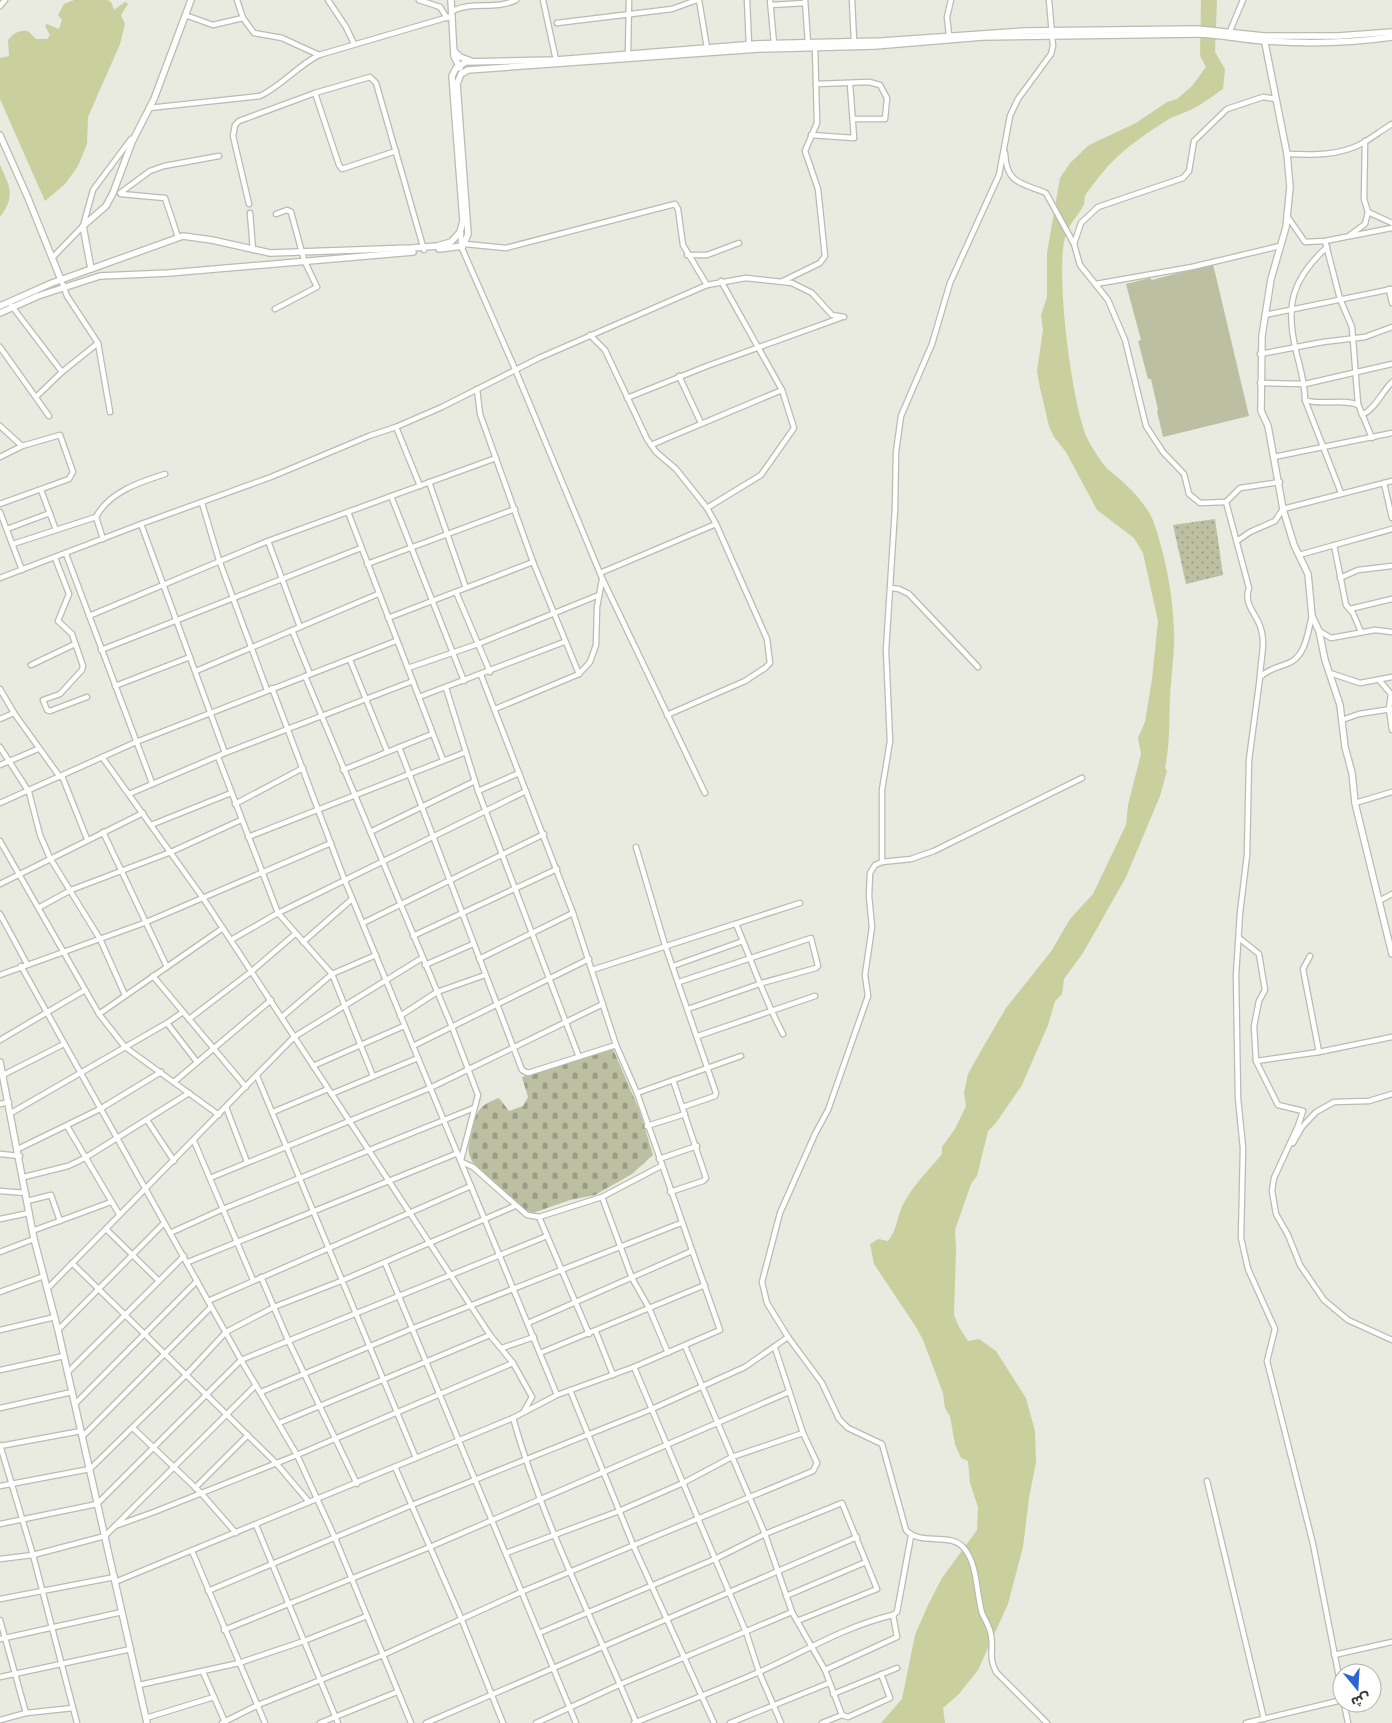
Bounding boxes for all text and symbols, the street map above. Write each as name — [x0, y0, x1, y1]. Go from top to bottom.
north arrow — [1332, 1663, 1382, 1713]
text: ش — [1349, 1689, 1373, 1712]

